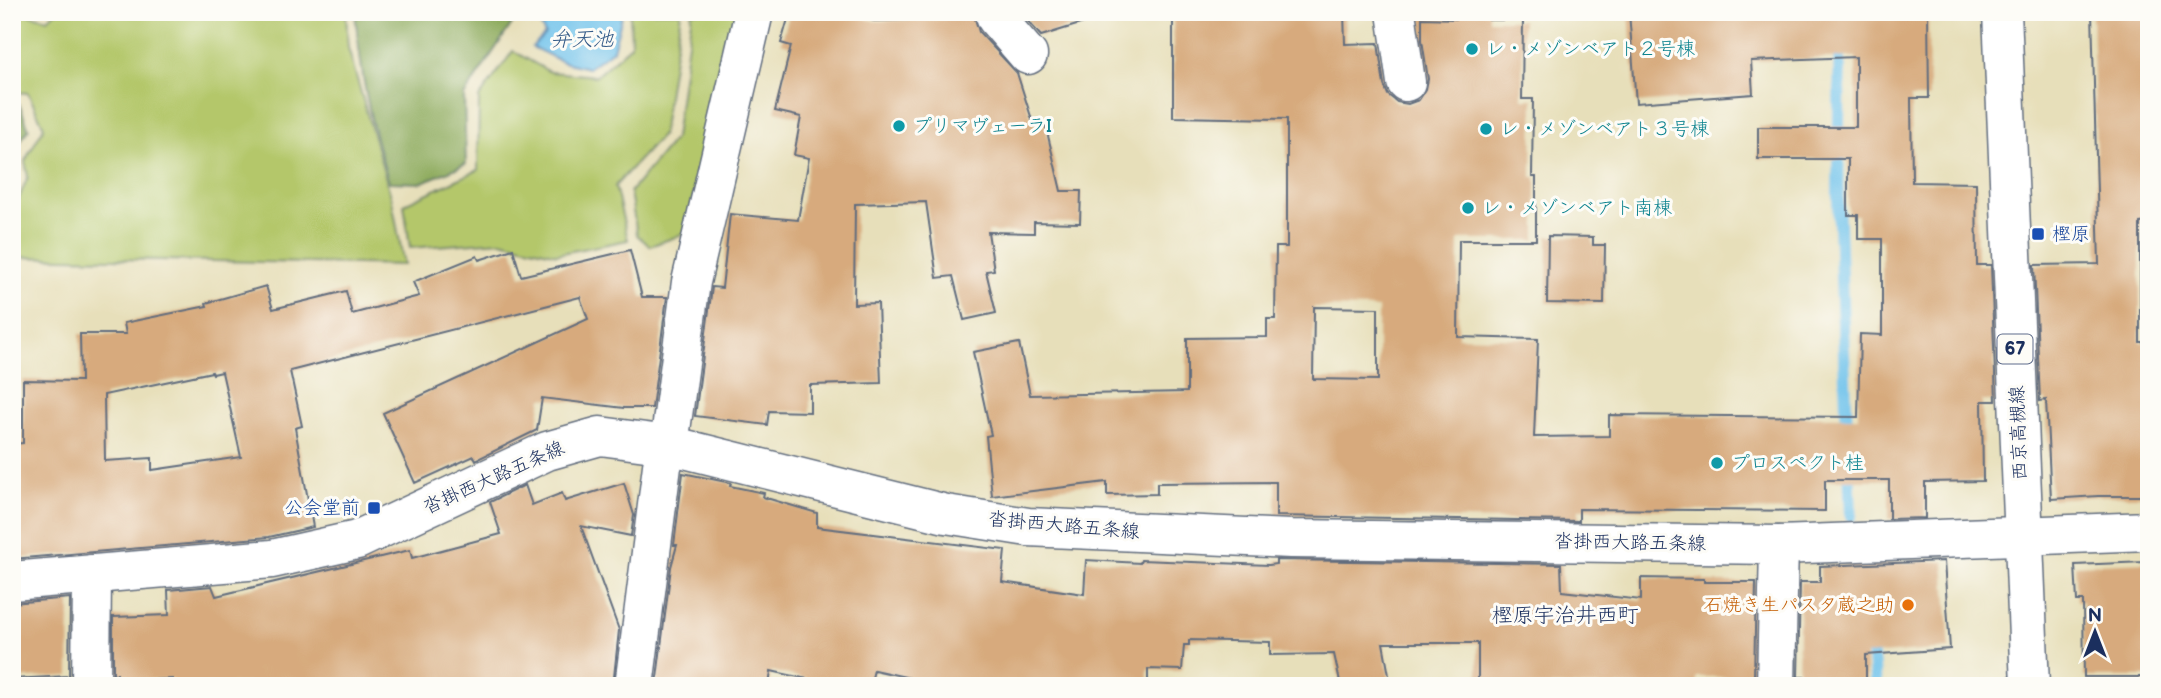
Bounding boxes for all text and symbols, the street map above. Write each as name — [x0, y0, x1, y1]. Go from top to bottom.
water label: 弁天池 — [551, 27, 614, 52]
place label: レ・メゾンベアト２号棟 — [1486, 38, 1695, 61]
marker: レ・メゾンベアト２号棟 — [1464, 41, 1480, 57]
place label: プリマヴェーラI — [913, 115, 1052, 138]
marker: プリマヴェーラI — [891, 118, 907, 134]
place label: レ・メゾンベアト３号棟 — [1500, 118, 1709, 141]
marker: レ・メゾンベアト３号棟 — [1478, 121, 1494, 137]
place label: レ・メゾンベアト南棟 — [1482, 197, 1672, 220]
marker: レ・メゾンベアト南棟 — [1460, 200, 1476, 216]
place label: 樫原 — [2052, 223, 2090, 246]
marker: 樫原 — [2030, 226, 2046, 242]
road number: 67 — [1997, 334, 2032, 363]
street label: 西京高槻線 — [2006, 385, 2032, 481]
street label: 沓掛西大路五条線 — [420, 437, 568, 519]
place label: プロスペクト桂 — [1731, 452, 1864, 475]
marker: プロスペクト桂 — [1709, 455, 1725, 471]
place label: 公会堂前 — [284, 497, 360, 520]
marker: 公会堂前 — [366, 500, 382, 516]
street label: 沓掛西大路五条線 — [987, 508, 1141, 544]
street label: 沓掛西大路五条線 — [1554, 530, 1706, 556]
place label: 石焼き生パスタ蔵之助 — [1704, 594, 1894, 617]
north arrow — [2060, 596, 2130, 666]
marker: 石焼き生パスタ蔵之助 — [1900, 597, 1916, 613]
district label: 樫原宇治井西町 — [1492, 603, 1639, 628]
text: N — [2088, 605, 2102, 628]

